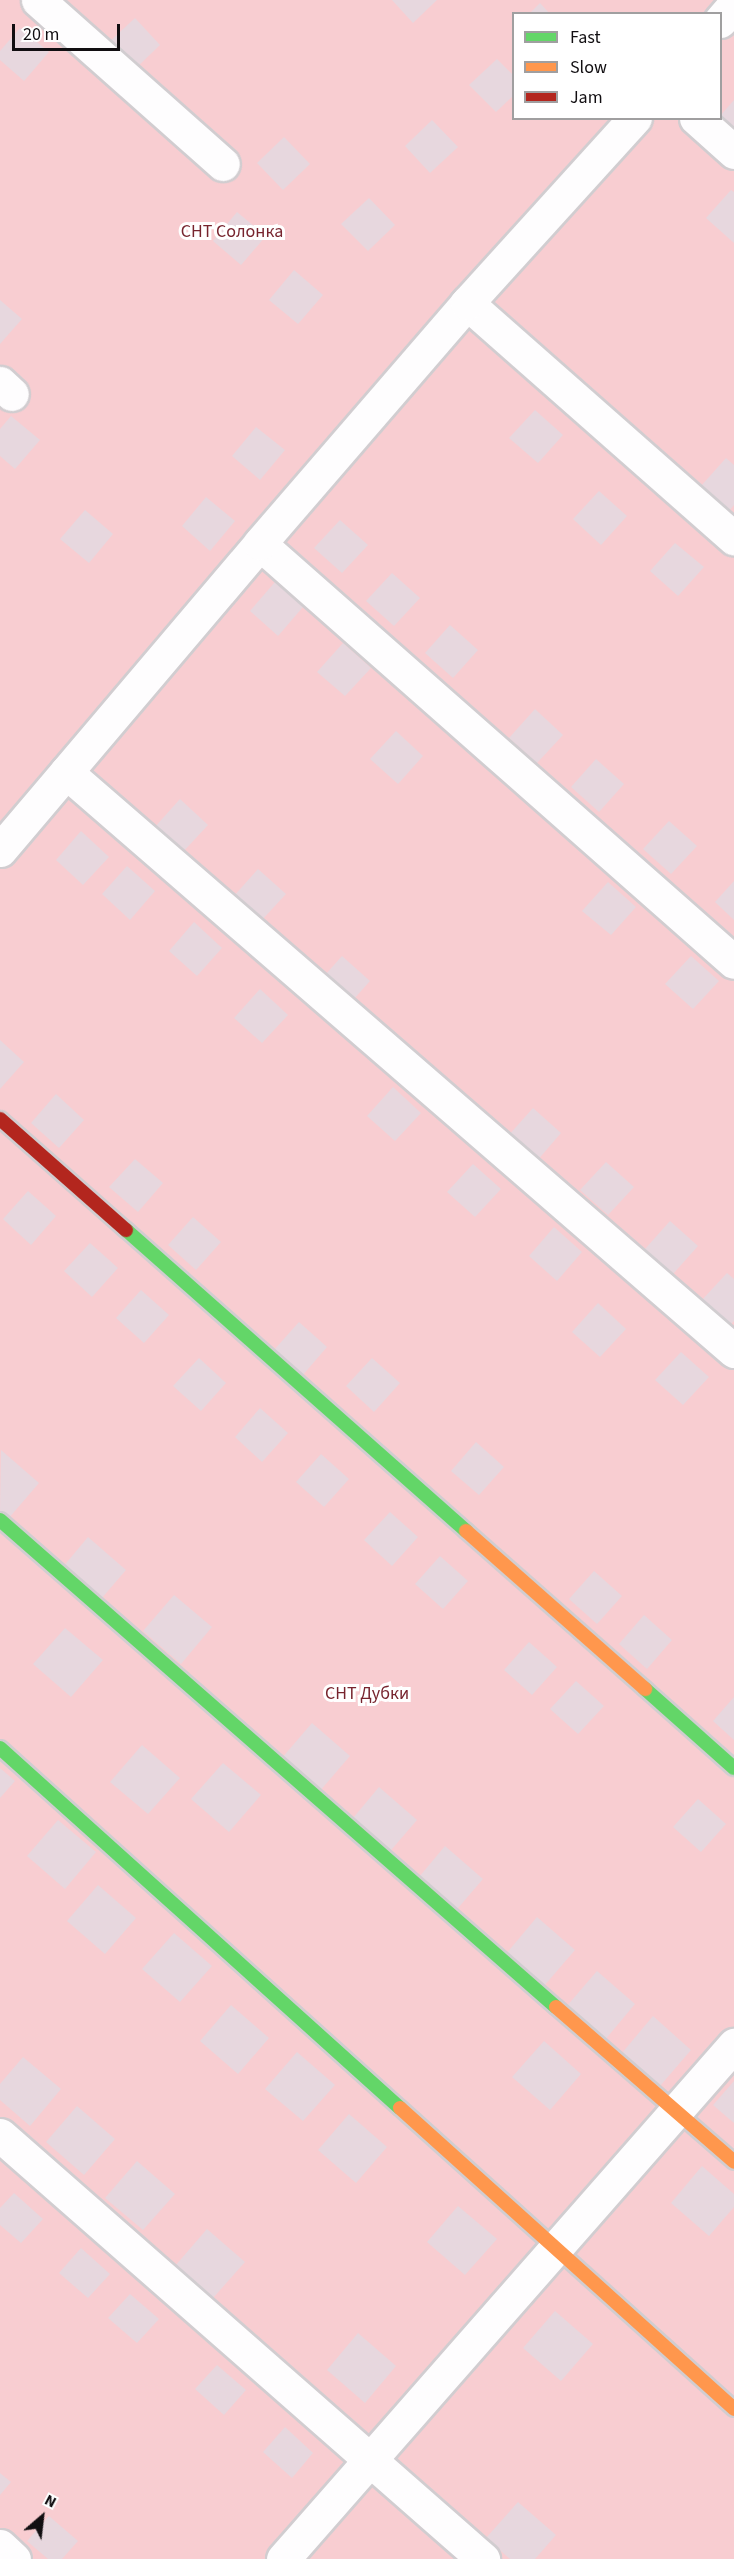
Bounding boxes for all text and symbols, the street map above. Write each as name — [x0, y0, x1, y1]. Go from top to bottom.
scale bar — [15, 12, 123, 50]
legend — [512, 12, 722, 120]
text: 20 m — [23, 22, 59, 47]
text: Fast — [570, 25, 601, 50]
text: Slow — [570, 55, 607, 80]
text: Jam — [570, 85, 603, 110]
park label: СНТ Солонка — [181, 221, 283, 243]
park label: СНТ Дубки — [325, 1683, 409, 1705]
north arrow — [12, 2487, 72, 2547]
text: N — [41, 2489, 60, 2513]

